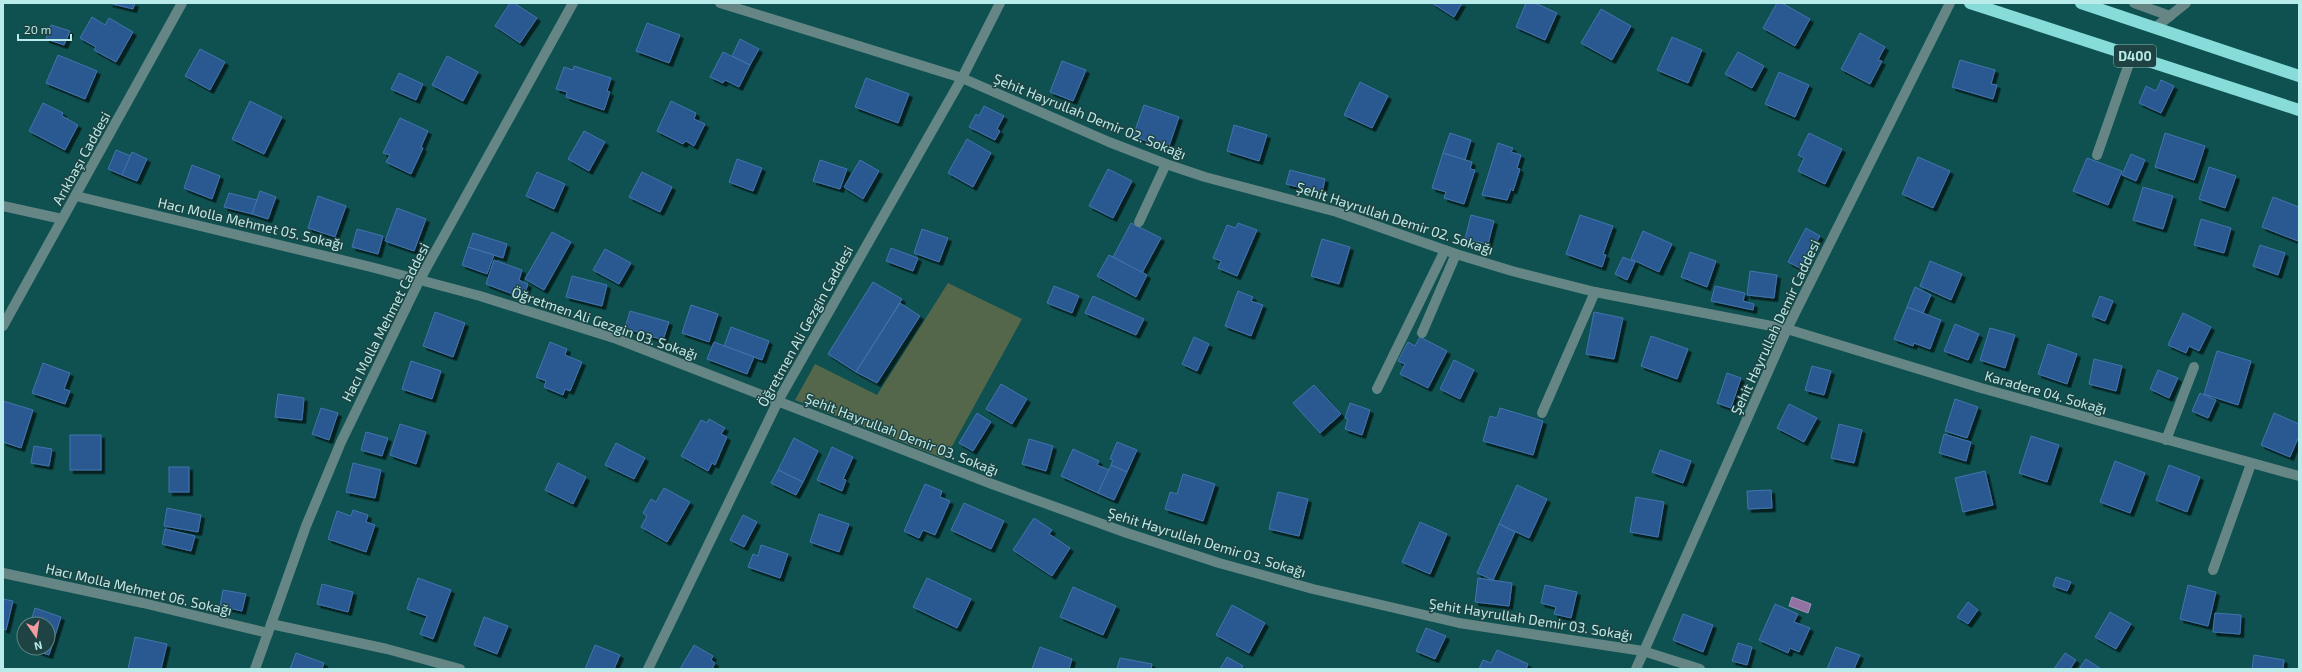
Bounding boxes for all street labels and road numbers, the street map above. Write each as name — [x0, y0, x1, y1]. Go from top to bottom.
road number: D400 — [2114, 45, 2156, 67]
street label: Şehit Hayrullah Demir 02. Sokağı — [991, 69, 1189, 163]
street label: Arıkbaşı Caddesi — [48, 108, 115, 208]
street label: Şehit Hayrullah Demir 02. Sokağı — [1294, 178, 1496, 259]
street label: Hacı Molla Mehmet 05. Sokağı — [156, 193, 346, 253]
street label: Şehit Hayrullah Demir Caddesi — [1727, 237, 1824, 418]
street label: Hacı Molla Mehmet Caddesi — [338, 240, 432, 404]
street label: Öğretmen Ali Gezgin Caddesi — [754, 243, 856, 409]
street label: Öğretmen Ali Gezgin 03. Sokağı — [510, 283, 700, 363]
street label: Karadere 04. Sokağı — [1983, 366, 2109, 418]
street label: Şehit Hayrullah Demir 03. Sokağı — [802, 389, 1001, 480]
street label: Şehit Hayrullah Demir 03. Sokağı — [1106, 504, 1308, 581]
street label: Hacı Molla Mehmet 06. Sokağı — [44, 559, 234, 619]
street label: Şehit Hayrullah Demir 03. Sokağı — [1428, 594, 1634, 645]

